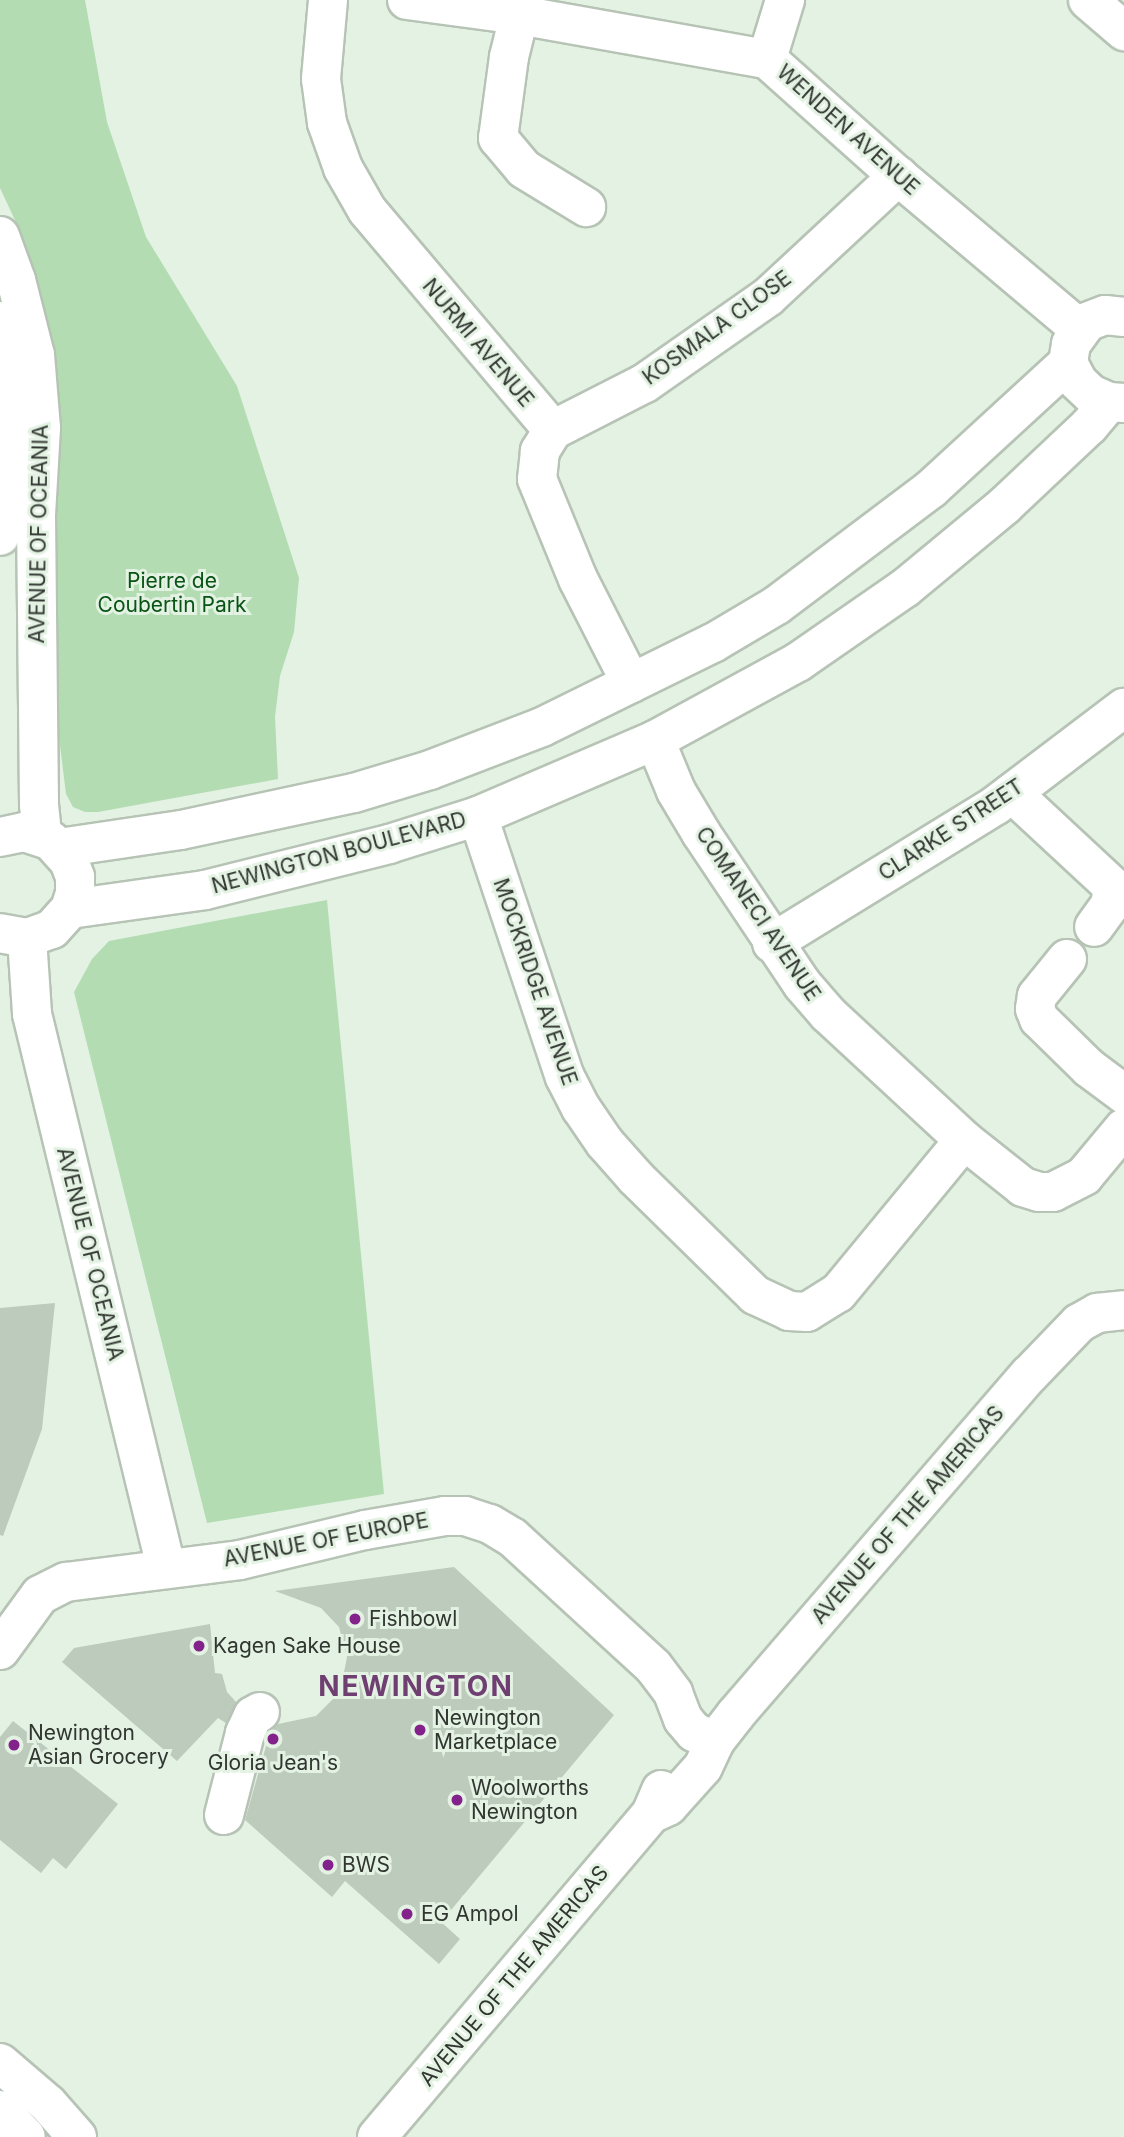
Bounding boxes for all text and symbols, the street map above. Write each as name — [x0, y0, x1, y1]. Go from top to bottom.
street label: WENDEN AVENUE — [772, 59, 924, 201]
street label: KOSMALA CLOSE — [638, 266, 796, 390]
street label: NURMI AVENUE — [417, 274, 539, 412]
street label: AVENUE OF OCEANIA — [24, 424, 54, 644]
park label: Pierre de Coubertin Park — [98, 568, 246, 618]
street label: CLARKE STREET — [874, 774, 1028, 886]
street label: NEWINGTON BOULEVARD — [209, 807, 469, 899]
street label: COMANECI AVENUE — [690, 822, 826, 1006]
street label: MOCKRIDGE AVENUE — [488, 875, 582, 1089]
street label: AVENUE OF OCEANIA — [51, 1145, 129, 1363]
street label: AVENUE OF THE AMERICAS — [807, 1401, 1009, 1629]
street label: AVENUE OF EUROPE — [221, 1508, 431, 1572]
place label: Fishbowl — [369, 1606, 457, 1632]
marker: Fishbowl — [347, 1611, 363, 1627]
place label: Kagen Sake House — [213, 1633, 401, 1659]
marker: Kagen Sake House — [191, 1638, 207, 1654]
district label: NEWINGTON — [319, 1669, 513, 1703]
place label: Newington Marketplace — [434, 1705, 557, 1755]
place label: Newington Asian Grocery — [28, 1720, 169, 1770]
marker: Newington Marketplace — [412, 1722, 428, 1738]
marker: Gloria Jean's — [265, 1731, 281, 1747]
marker: Newington Asian Grocery — [6, 1737, 22, 1753]
place label: Gloria Jean's — [208, 1750, 338, 1776]
place label: Woolworths Newington — [471, 1775, 589, 1825]
marker: Woolworths Newington — [449, 1792, 465, 1808]
place label: BWS — [342, 1852, 390, 1878]
marker: BWS — [320, 1857, 336, 1873]
street label: AVENUE OF THE AMERICAS — [414, 1861, 614, 2091]
place label: EG Ampol — [421, 1901, 519, 1927]
marker: EG Ampol — [399, 1906, 415, 1922]

